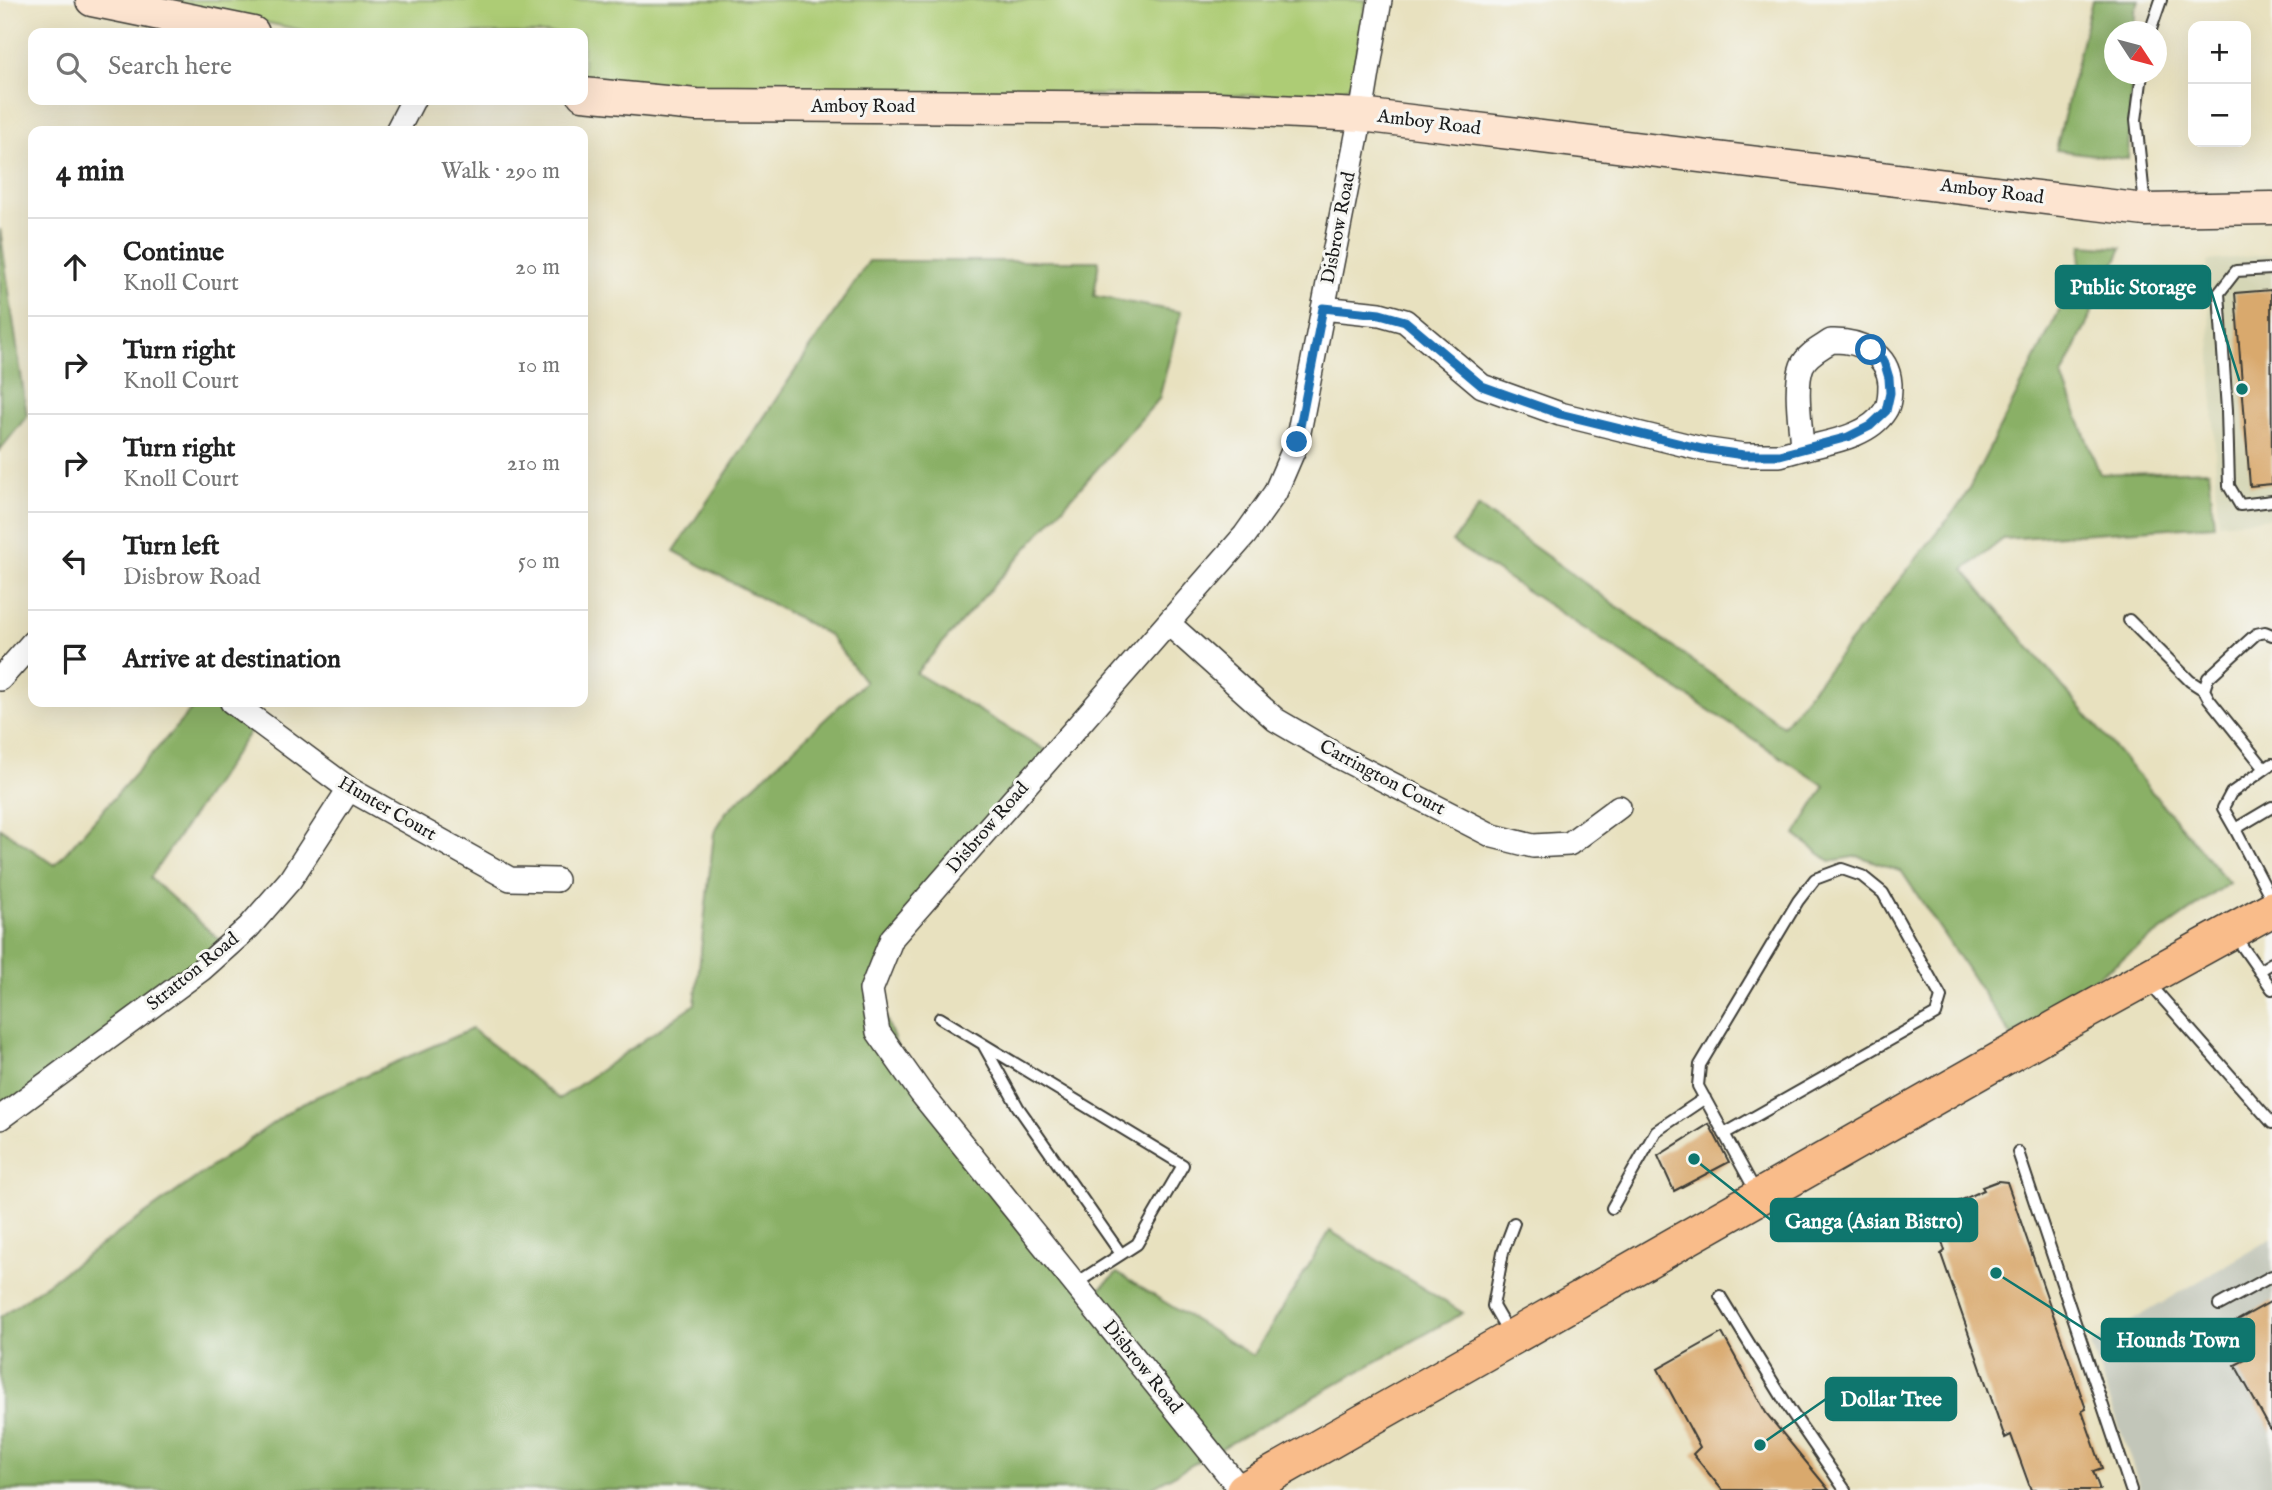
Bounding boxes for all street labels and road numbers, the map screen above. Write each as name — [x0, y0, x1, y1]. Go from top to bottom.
street label: Amboy Road — [810, 95, 916, 119]
street label: Amboy Road — [1375, 105, 1483, 141]
street label: Disbrow Road — [1316, 169, 1362, 286]
street label: Amboy Road — [1938, 174, 2046, 210]
street label: Carrington Court — [1315, 735, 1450, 822]
street label: Hunter Court — [334, 771, 441, 847]
street label: Disbrow Road — [942, 777, 1035, 879]
street label: Stratton Road — [142, 927, 245, 1017]
street label: Disbrow Road — [1097, 1315, 1188, 1419]

